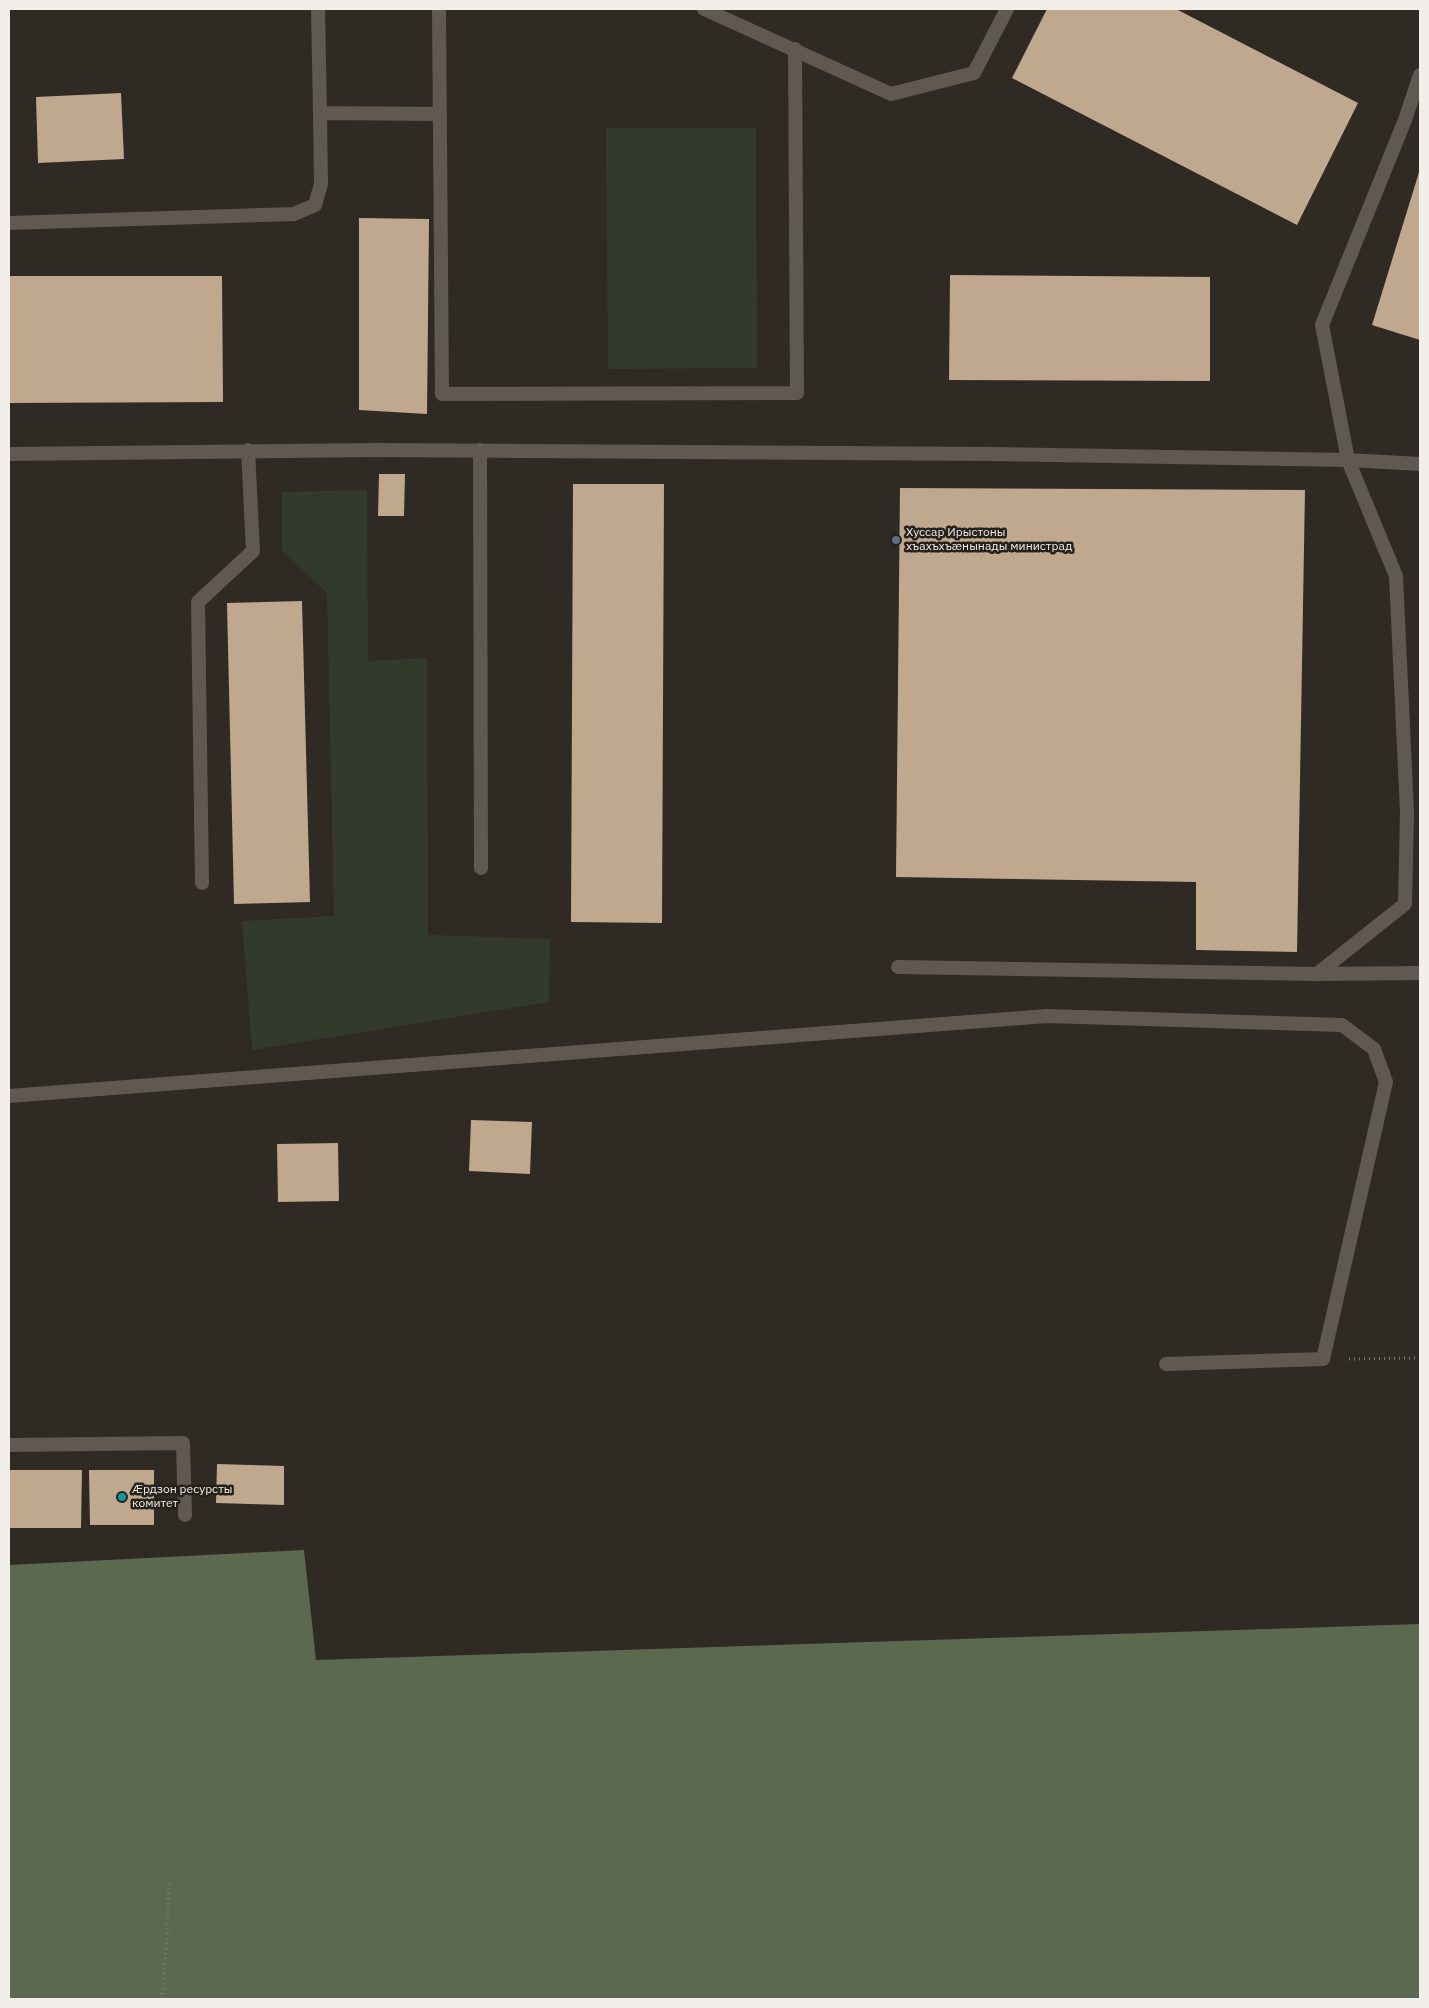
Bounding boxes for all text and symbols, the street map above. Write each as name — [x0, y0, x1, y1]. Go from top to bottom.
place label: Хуссар Ирыстоны хъахъхъæнынады министрад — [906, 526, 1072, 554]
marker: Хуссар Ирыстоны хъахъхъæнынады министрад — [890, 534, 902, 546]
place label: Æрдзон ресурсты комитет — [132, 1483, 233, 1511]
marker: Æрдзон ресурсты комитет — [116, 1491, 128, 1503]

